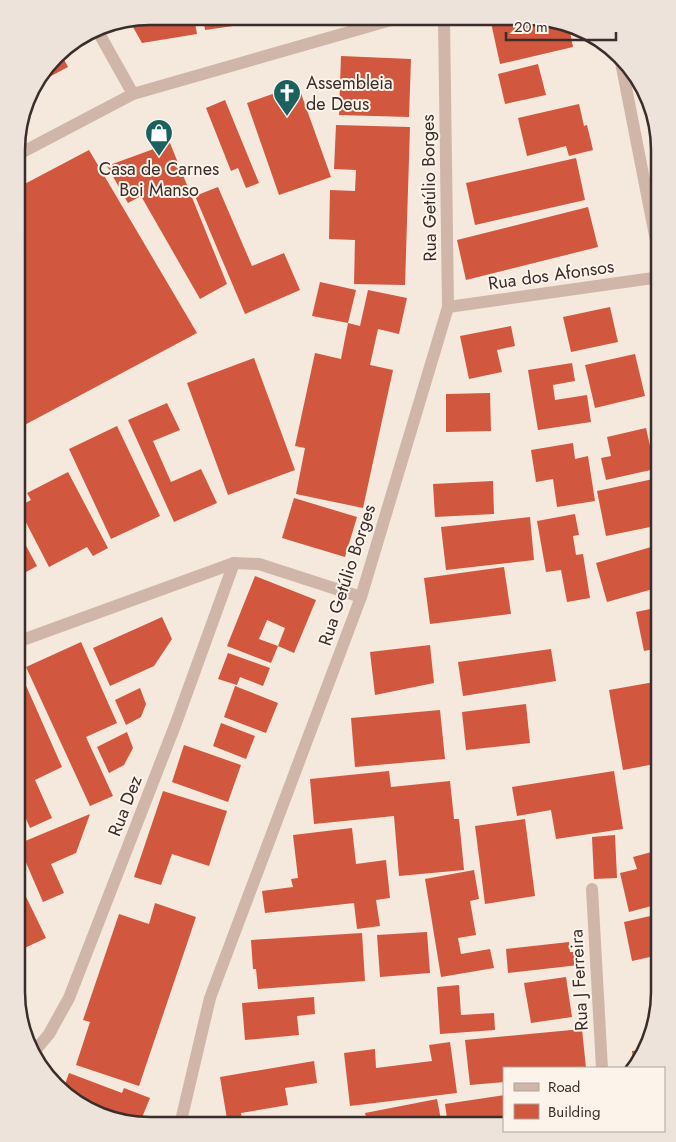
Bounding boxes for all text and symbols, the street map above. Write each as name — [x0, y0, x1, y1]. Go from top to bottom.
scale bar — [506, 10, 616, 42]
text: 20 m — [514, 16, 548, 38]
place label: Assembleia de Deus — [306, 70, 393, 117]
church icon: Assembleia de Deus — [272, 78, 302, 117]
street label: Rua Getúlio Borges — [415, 114, 443, 262]
shop icon: Casa de Carnes Boi Manso — [144, 118, 174, 157]
place label: Casa de Carnes Boi Manso — [99, 156, 219, 203]
street label: Rua dos Afonsos — [486, 253, 616, 297]
street label: Rua Getúlio Borges — [312, 501, 382, 649]
street label: Rua Dez — [102, 771, 149, 840]
street label: Rua J Ferreira — [563, 928, 595, 1032]
legend — [503, 1067, 666, 1132]
text: Road — [548, 1076, 580, 1098]
text: Building — [548, 1101, 600, 1123]

